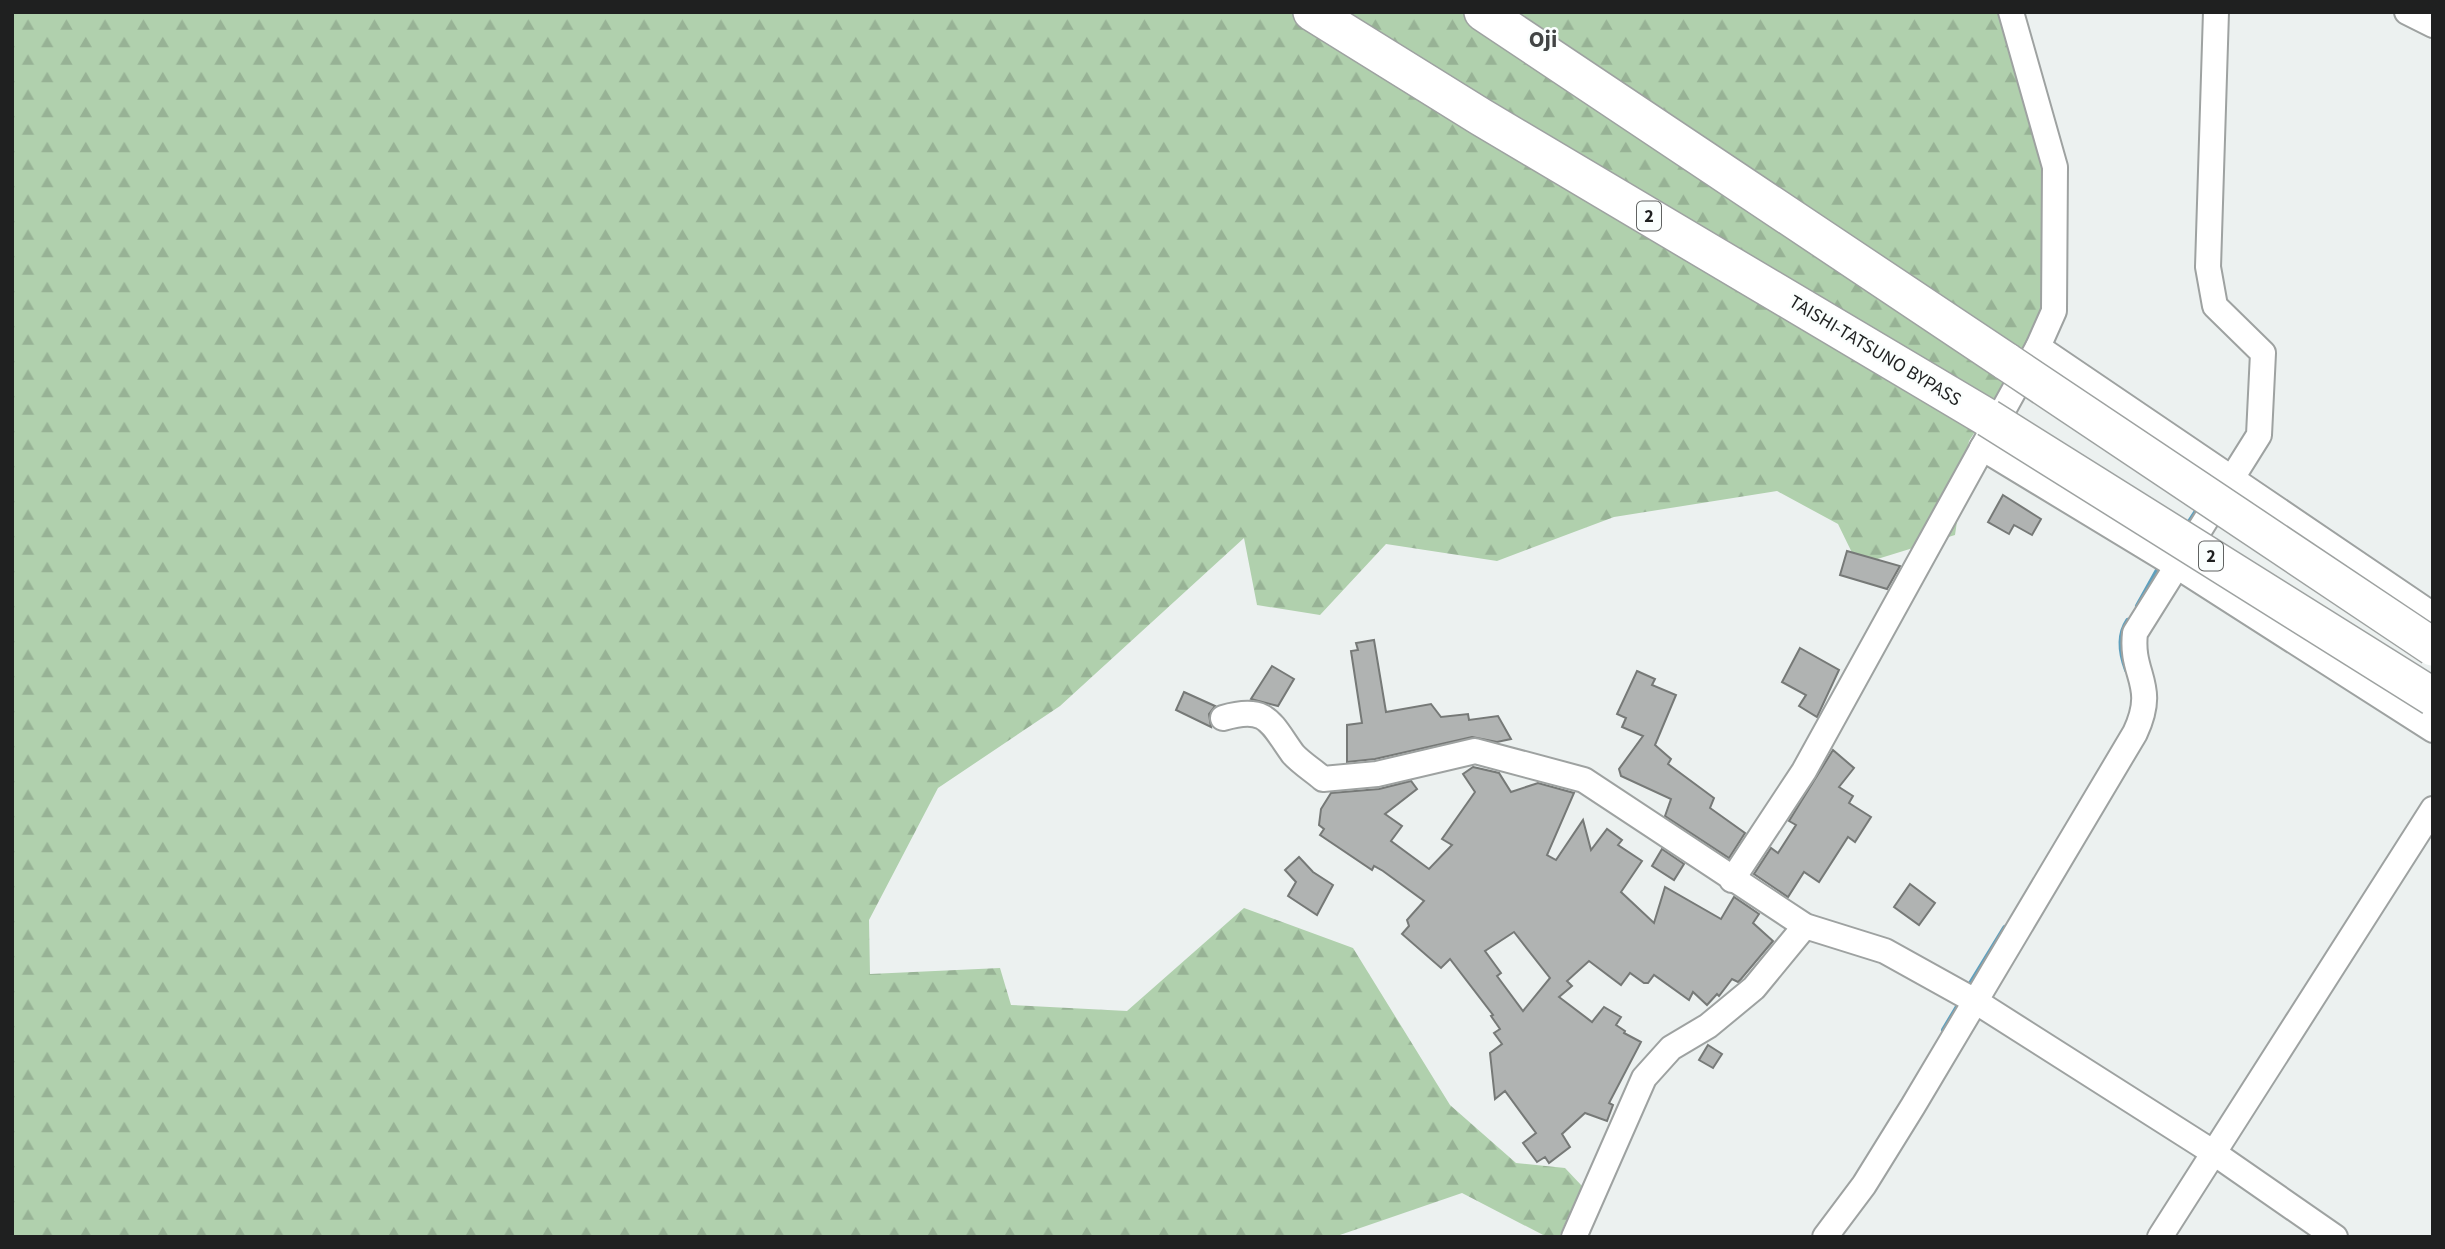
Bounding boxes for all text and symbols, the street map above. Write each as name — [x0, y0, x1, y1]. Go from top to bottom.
district label: Oji — [1529, 23, 1557, 56]
road number: 2 — [1637, 202, 1661, 230]
street label: TAISHI-TATSUNO BYPASS — [1784, 289, 1966, 413]
road number: 2 — [2199, 542, 2223, 570]

